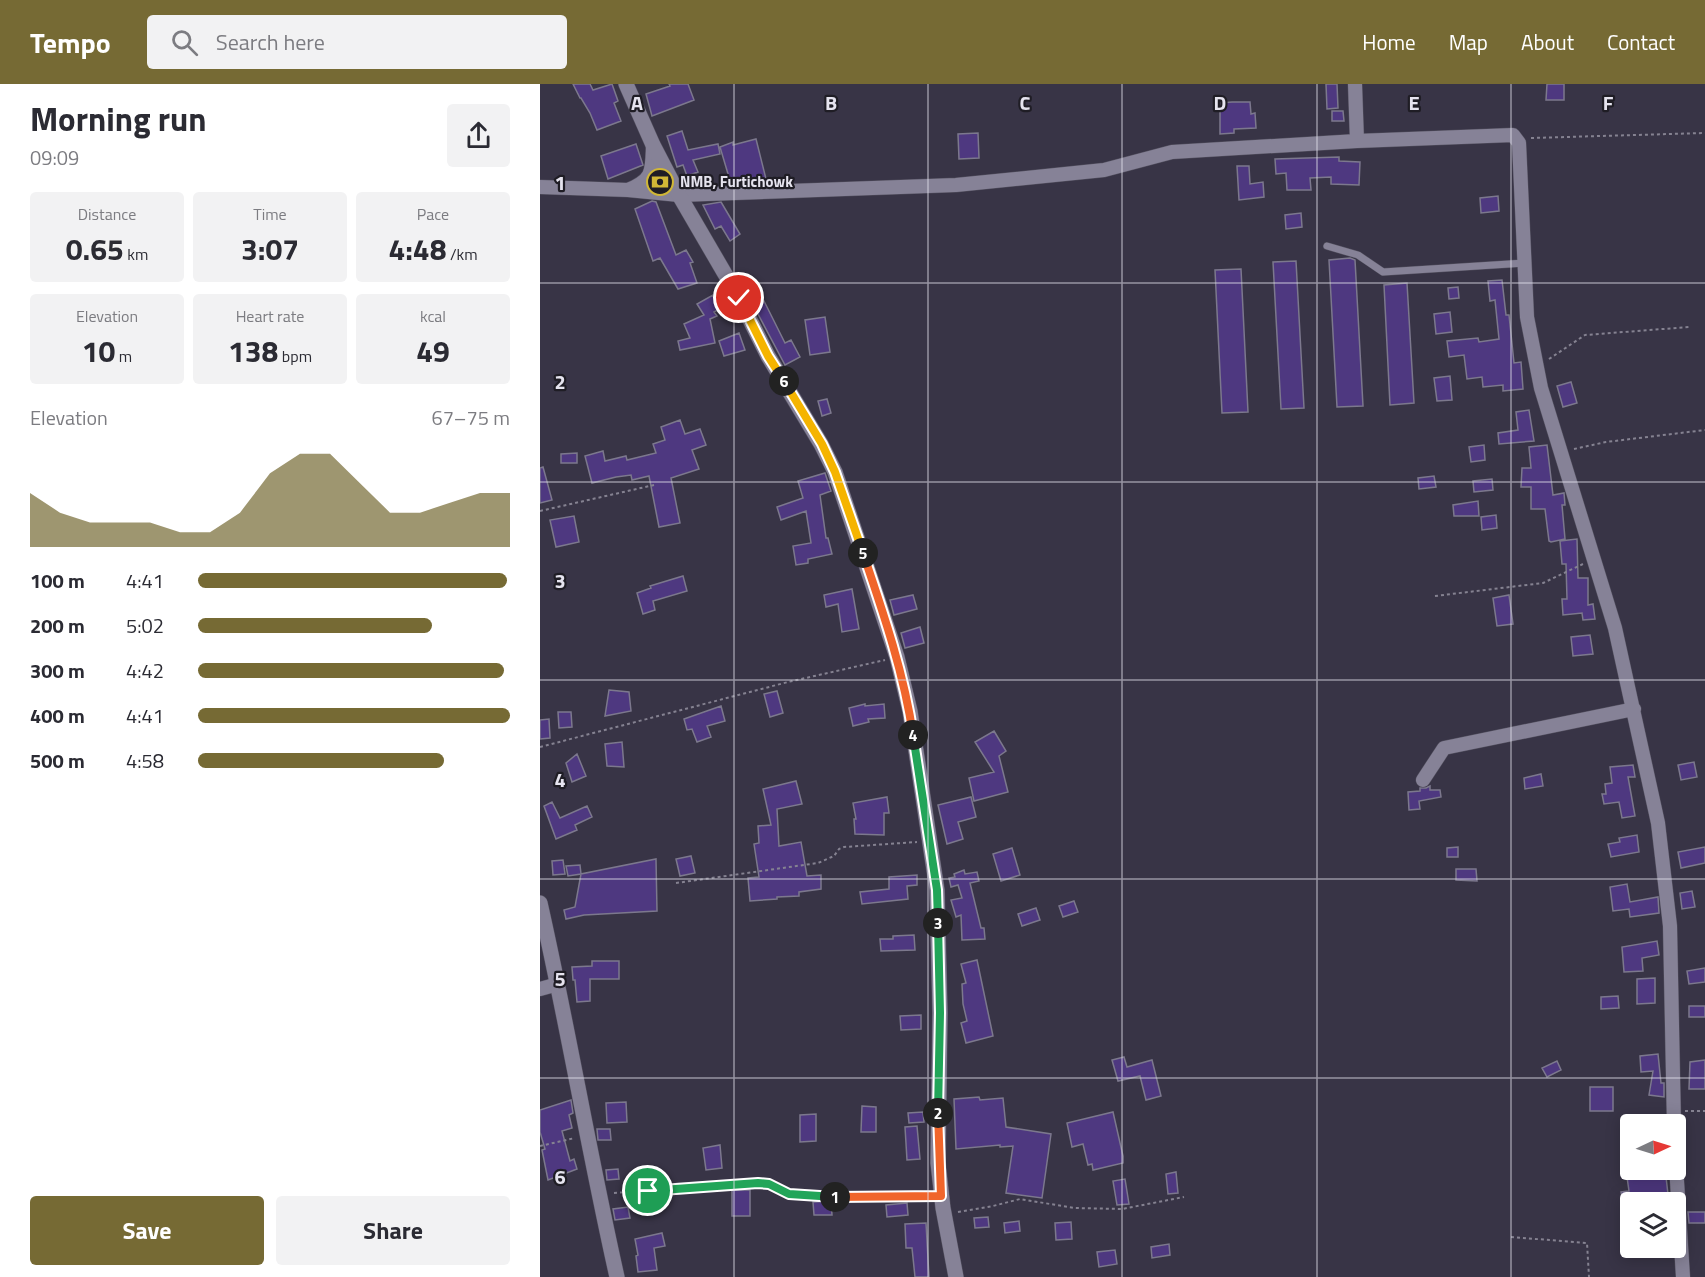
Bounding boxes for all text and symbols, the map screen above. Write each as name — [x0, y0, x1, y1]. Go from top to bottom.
search box — [147, 15, 567, 69]
text: Tempo — [30, 21, 111, 64]
text: Search here — [216, 25, 325, 59]
icon: search — [168, 26, 201, 59]
text: Home — [1362, 26, 1416, 58]
text: Map — [1449, 26, 1488, 58]
text: About — [1521, 26, 1574, 58]
text: Contact — [1607, 26, 1675, 58]
text: A — [631, 87, 643, 118]
text: B — [825, 87, 837, 118]
text: C — [1020, 87, 1031, 118]
text: D — [1214, 87, 1226, 118]
text: E — [1408, 87, 1420, 118]
text: F — [1603, 87, 1614, 118]
text: Morning run — [30, 94, 207, 144]
button: share — [447, 104, 510, 167]
text: 09:09 — [30, 142, 79, 173]
text: 1 — [554, 167, 566, 198]
bank icon: NMB, Furtichowk — [645, 167, 675, 197]
place label: NMB, Furtichowk — [680, 170, 793, 193]
text: Distance — [78, 202, 136, 226]
text: Time — [253, 202, 287, 226]
text: Pace — [417, 202, 449, 226]
text: 0.65 — [66, 226, 124, 272]
text: 3:07 — [241, 226, 299, 272]
text: 4:48 — [388, 226, 446, 272]
text: km — [124, 242, 148, 266]
text: /km — [446, 242, 478, 266]
pin — [713, 272, 764, 323]
icon: check — [722, 281, 755, 314]
text: Elevation — [76, 304, 138, 328]
text: Heart rate — [236, 304, 304, 328]
text: kcal — [420, 304, 446, 328]
text: 10 — [82, 328, 115, 374]
text: 138 — [228, 328, 278, 374]
text: 49 — [416, 328, 450, 374]
text: m — [115, 344, 132, 368]
text: bpm — [278, 344, 312, 368]
text: 2 — [554, 366, 566, 397]
pin: 6 — [769, 366, 799, 396]
text: 6 — [780, 369, 788, 393]
text: Elevation — [30, 402, 108, 433]
text: 67–75 m — [431, 402, 510, 433]
pin: 5 — [848, 538, 878, 568]
text: 5 — [859, 541, 867, 565]
text: 100 m — [30, 565, 85, 596]
text: 4:41 — [126, 565, 164, 596]
text: 3 — [554, 565, 566, 596]
text: 200 m — [30, 610, 85, 641]
text: 5:02 — [126, 610, 164, 641]
text: 300 m — [30, 655, 85, 686]
text: 4:42 — [126, 655, 164, 686]
text: 400 m — [30, 700, 85, 731]
text: 4:41 — [126, 700, 164, 731]
pin: 4 — [898, 720, 928, 750]
text: 4 — [909, 723, 917, 747]
text: 500 m — [30, 745, 85, 776]
text: 4:58 — [126, 745, 164, 776]
text: 4 — [554, 764, 566, 795]
pin: 3 — [923, 908, 953, 938]
text: 3 — [934, 911, 942, 935]
text: 5 — [554, 963, 566, 994]
pin: 2 — [923, 1098, 953, 1128]
text: 2 — [934, 1101, 942, 1125]
north arrow — [1620, 1114, 1686, 1180]
map controls — [1620, 1114, 1686, 1258]
text: 6 — [554, 1161, 566, 1192]
pin — [622, 1165, 673, 1216]
icon: arrive — [631, 1174, 664, 1207]
pin: 1 — [820, 1182, 850, 1212]
text: 1 — [831, 1185, 839, 1209]
button: layers — [1620, 1192, 1686, 1258]
button: Save — [30, 1196, 264, 1265]
button: Share — [276, 1196, 510, 1265]

